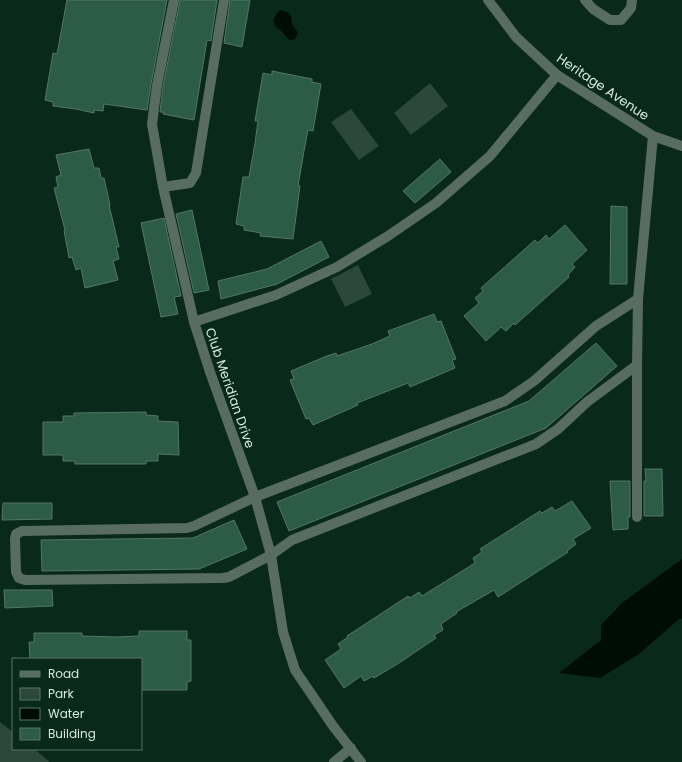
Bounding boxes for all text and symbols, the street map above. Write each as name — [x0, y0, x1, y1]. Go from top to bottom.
street label: Heritage Avenue — [553, 49, 653, 125]
street label: Club Meridian Drive — [200, 325, 260, 451]
legend — [12, 658, 142, 750]
text: Road — [48, 665, 79, 682]
text: Park — [48, 685, 75, 702]
text: Water — [48, 705, 85, 722]
text: Building — [48, 725, 96, 742]

